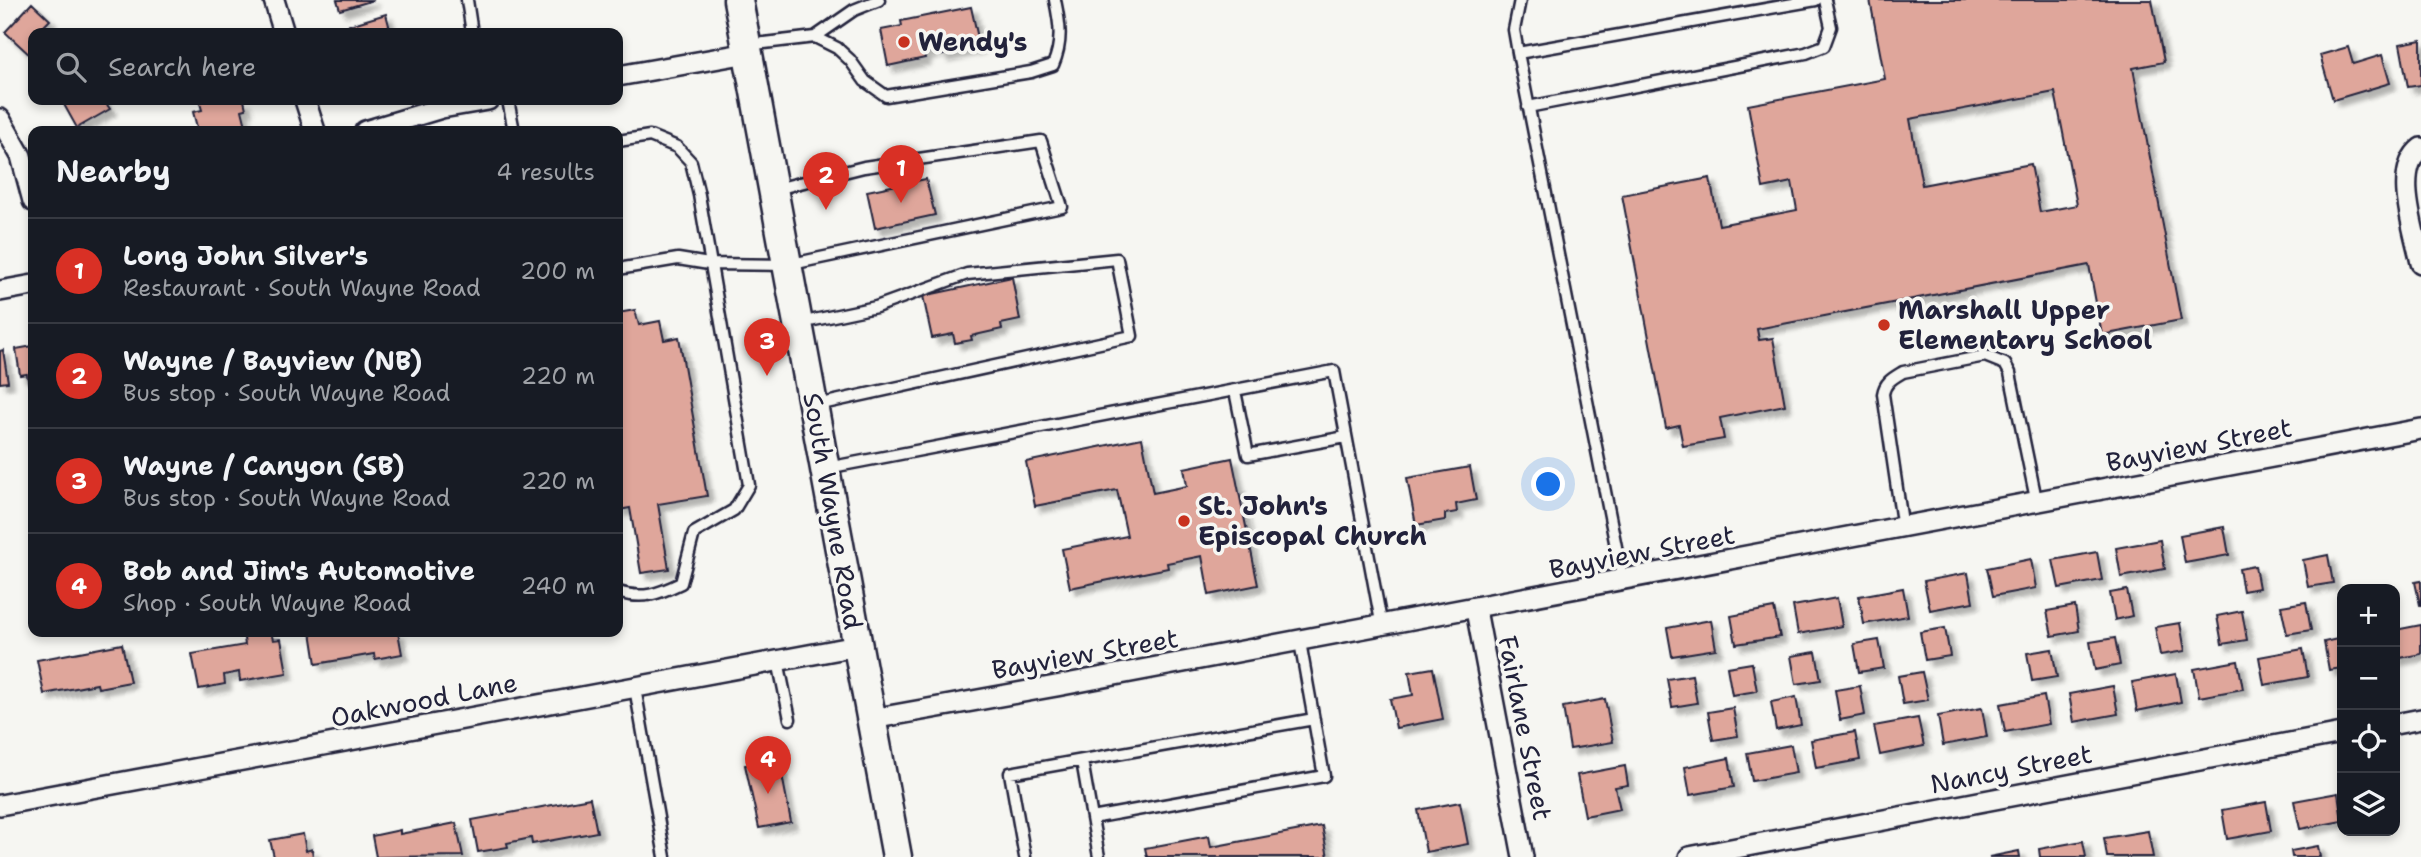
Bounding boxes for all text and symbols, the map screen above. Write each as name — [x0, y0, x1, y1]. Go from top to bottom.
place label: Wendy's — [918, 24, 1027, 59]
search box — [28, 28, 623, 105]
marker: Wendy's — [896, 34, 912, 50]
icon: search — [52, 48, 90, 86]
text: Search here — [108, 49, 257, 84]
pin: 1 — [878, 145, 924, 203]
text: Nearby — [56, 151, 171, 192]
pin: 2 — [803, 152, 849, 210]
text: 4 results — [496, 157, 595, 187]
text: Long John Silver's — [123, 238, 368, 273]
text: 1 — [74, 256, 84, 286]
text: 200 m — [520, 256, 595, 286]
text: Restaurant · South Wayne Road — [123, 273, 481, 303]
place label: Marshall Upper Elementary School — [1898, 292, 2152, 357]
marker: Marshall Upper Elementary School — [1876, 317, 1892, 333]
pin: 3 — [744, 318, 790, 376]
text: Wayne / Bayview (NB) — [123, 343, 422, 378]
text: 2 — [71, 361, 87, 391]
text: 220 m — [521, 361, 595, 391]
text: Bus stop · South Wayne Road — [123, 378, 450, 408]
street label: South Wayne Road — [795, 390, 872, 632]
street label: Bayview Street — [2103, 409, 2295, 480]
text: Wayne / Canyon (SB) — [123, 448, 404, 483]
text: 3 — [71, 466, 87, 496]
text: 220 m — [521, 466, 595, 496]
your location — [1531, 467, 1565, 501]
text: Bus stop · South Wayne Road — [123, 483, 450, 513]
place label: St. John's Episcopal Church — [1198, 488, 1427, 553]
marker: St. John's Episcopal Church — [1176, 513, 1192, 529]
street label: Bayview Street — [1546, 516, 1738, 587]
text: Bob and Jim's Automotive — [123, 553, 475, 588]
text: 4 — [71, 571, 87, 601]
text: 240 m — [521, 571, 595, 601]
map controls — [2337, 584, 2400, 836]
button: + — [2337, 584, 2400, 647]
text: Shop · South Wayne Road — [123, 588, 411, 618]
street label: Bayview Street — [989, 620, 1181, 687]
street label: Fairlane Street — [1490, 632, 1561, 823]
button: − — [2337, 647, 2400, 710]
street label: Oakwood Lane — [328, 664, 520, 735]
button: locate — [2337, 710, 2400, 773]
pin: 4 — [745, 736, 791, 794]
street label: Nancy Street — [1927, 736, 2095, 801]
button: layers — [2337, 773, 2400, 836]

